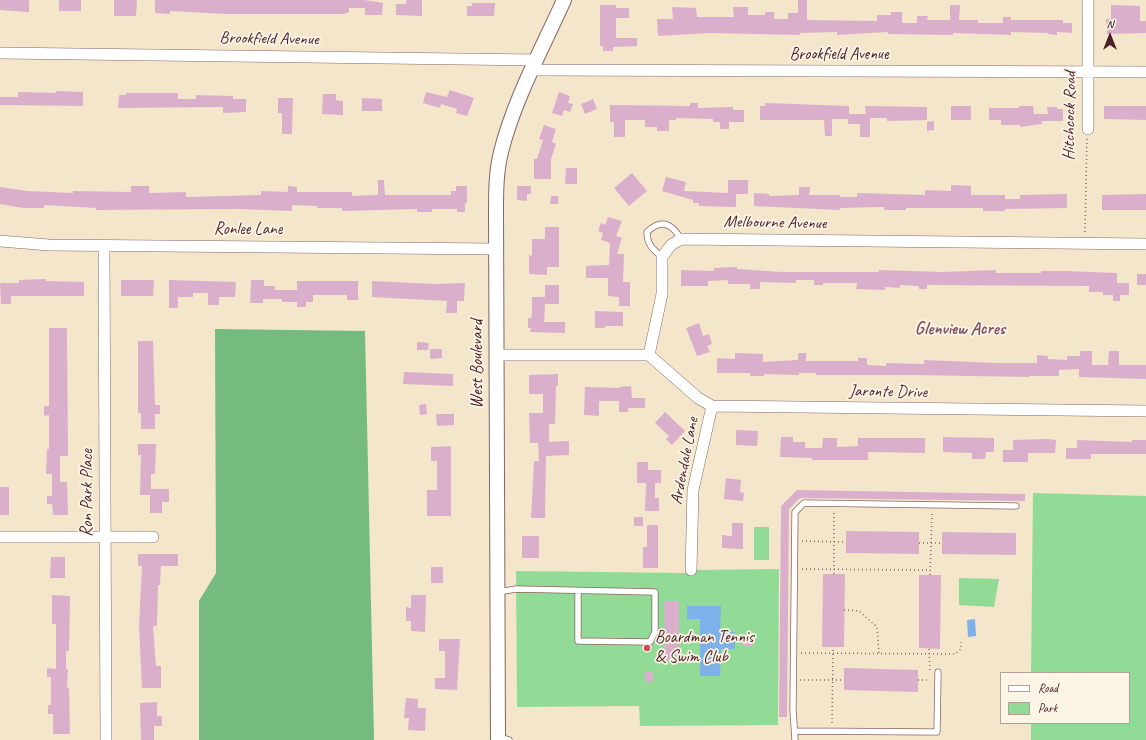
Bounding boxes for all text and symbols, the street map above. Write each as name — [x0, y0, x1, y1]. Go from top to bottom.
north arrow — [1090, 16, 1130, 56]
text: N — [1107, 17, 1113, 31]
street label: Brookfield Avenue — [219, 28, 319, 50]
street label: Brookfield Avenue — [789, 45, 889, 65]
street label: Hitchcock Road — [1059, 71, 1081, 161]
street label: Melbourne Avenue — [723, 212, 827, 234]
street label: Ronlee Lane — [214, 220, 282, 240]
district label: Glenview Acres — [915, 318, 1005, 340]
street label: West Boulevard — [468, 320, 488, 408]
street label: Jaronte Drive — [849, 381, 927, 403]
street label: Ardendale Lane — [667, 416, 703, 506]
street label: Ron Park Place — [78, 449, 98, 537]
place label: Boardman Tennis & Swim Club — [655, 628, 754, 668]
marker: Boardman Tennis & Swim Club — [642, 643, 652, 653]
legend — [1000, 672, 1130, 724]
text: Road — [1038, 680, 1058, 696]
text: Park — [1038, 700, 1057, 716]

